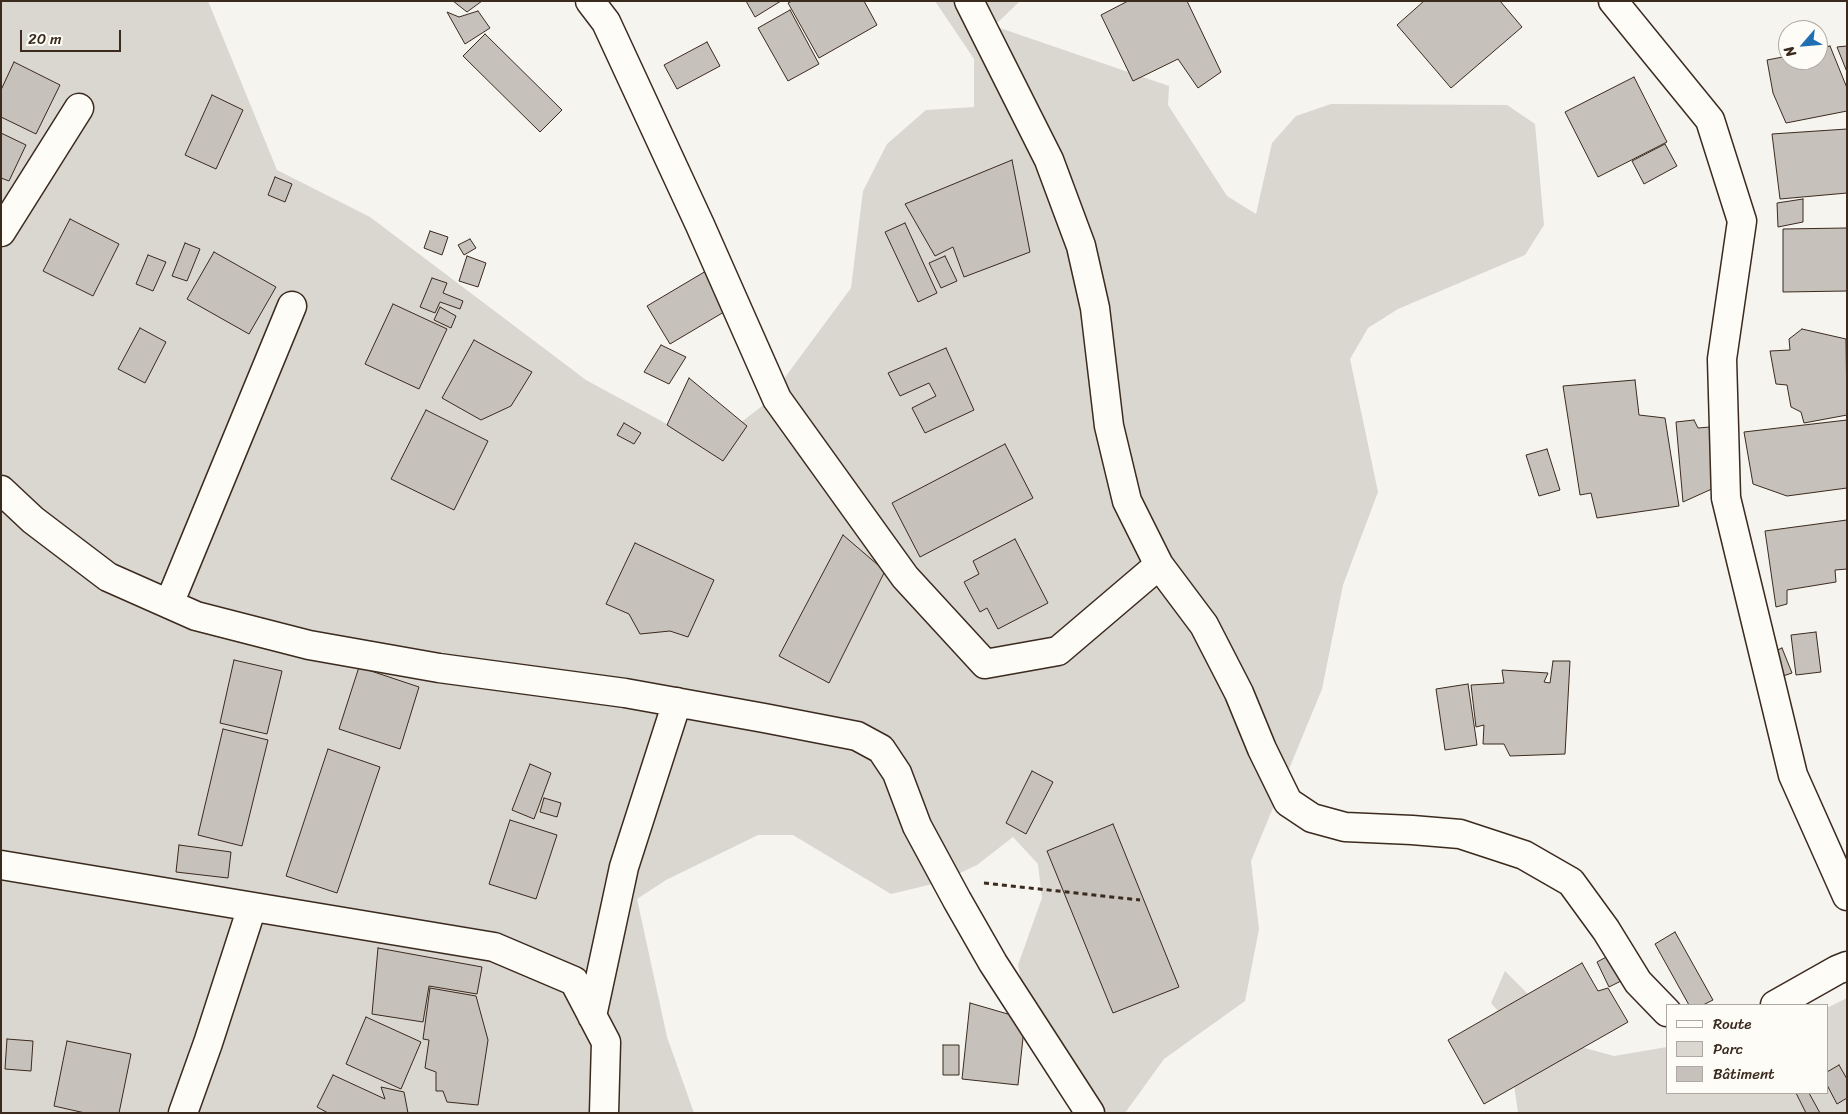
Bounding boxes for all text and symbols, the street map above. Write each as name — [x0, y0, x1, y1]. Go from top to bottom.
scale bar — [22, 20, 124, 52]
north arrow — [1778, 20, 1828, 70]
text: 20 m — [28, 26, 62, 52]
text: N — [1777, 42, 1803, 62]
legend — [1666, 1004, 1828, 1094]
text: Route — [1713, 1011, 1752, 1037]
text: Parc — [1713, 1036, 1743, 1062]
text: Bâtiment — [1713, 1061, 1775, 1087]

